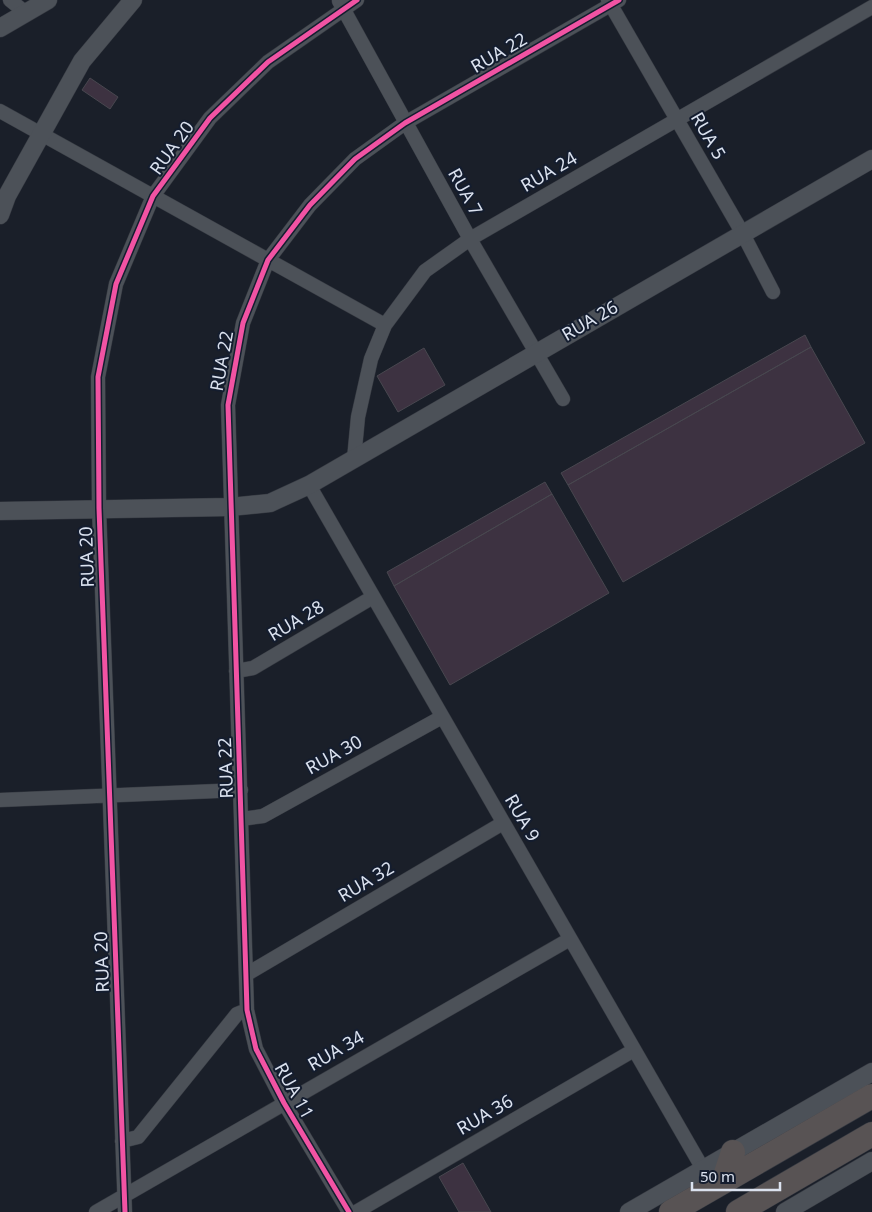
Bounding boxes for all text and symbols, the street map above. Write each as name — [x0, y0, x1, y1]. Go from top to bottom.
street label: RUA 22 — [466, 27, 531, 78]
street label: RUA 5 — [686, 108, 732, 163]
street label: RUA 20 — [144, 116, 199, 179]
street label: RUA 24 — [516, 146, 581, 197]
street label: RUA 7 — [443, 164, 489, 219]
street label: RUA 26 — [557, 295, 622, 346]
street label: RUA 22 — [204, 329, 238, 393]
street label: RUA 20 — [73, 526, 99, 588]
street label: RUA 28 — [263, 594, 328, 646]
street label: RUA 30 — [301, 729, 366, 779]
street label: RUA 22 — [212, 737, 238, 799]
street label: RUA 9 — [500, 790, 546, 845]
street label: RUA 32 — [333, 855, 398, 907]
street label: RUA 20 — [88, 931, 114, 993]
street label: RUA 34 — [303, 1025, 368, 1076]
street label: RUA 11 — [270, 1058, 320, 1123]
street label: RUA 36 — [452, 1089, 517, 1140]
scale bar — [692, 1160, 780, 1192]
text: 50 m — [700, 1166, 735, 1186]

